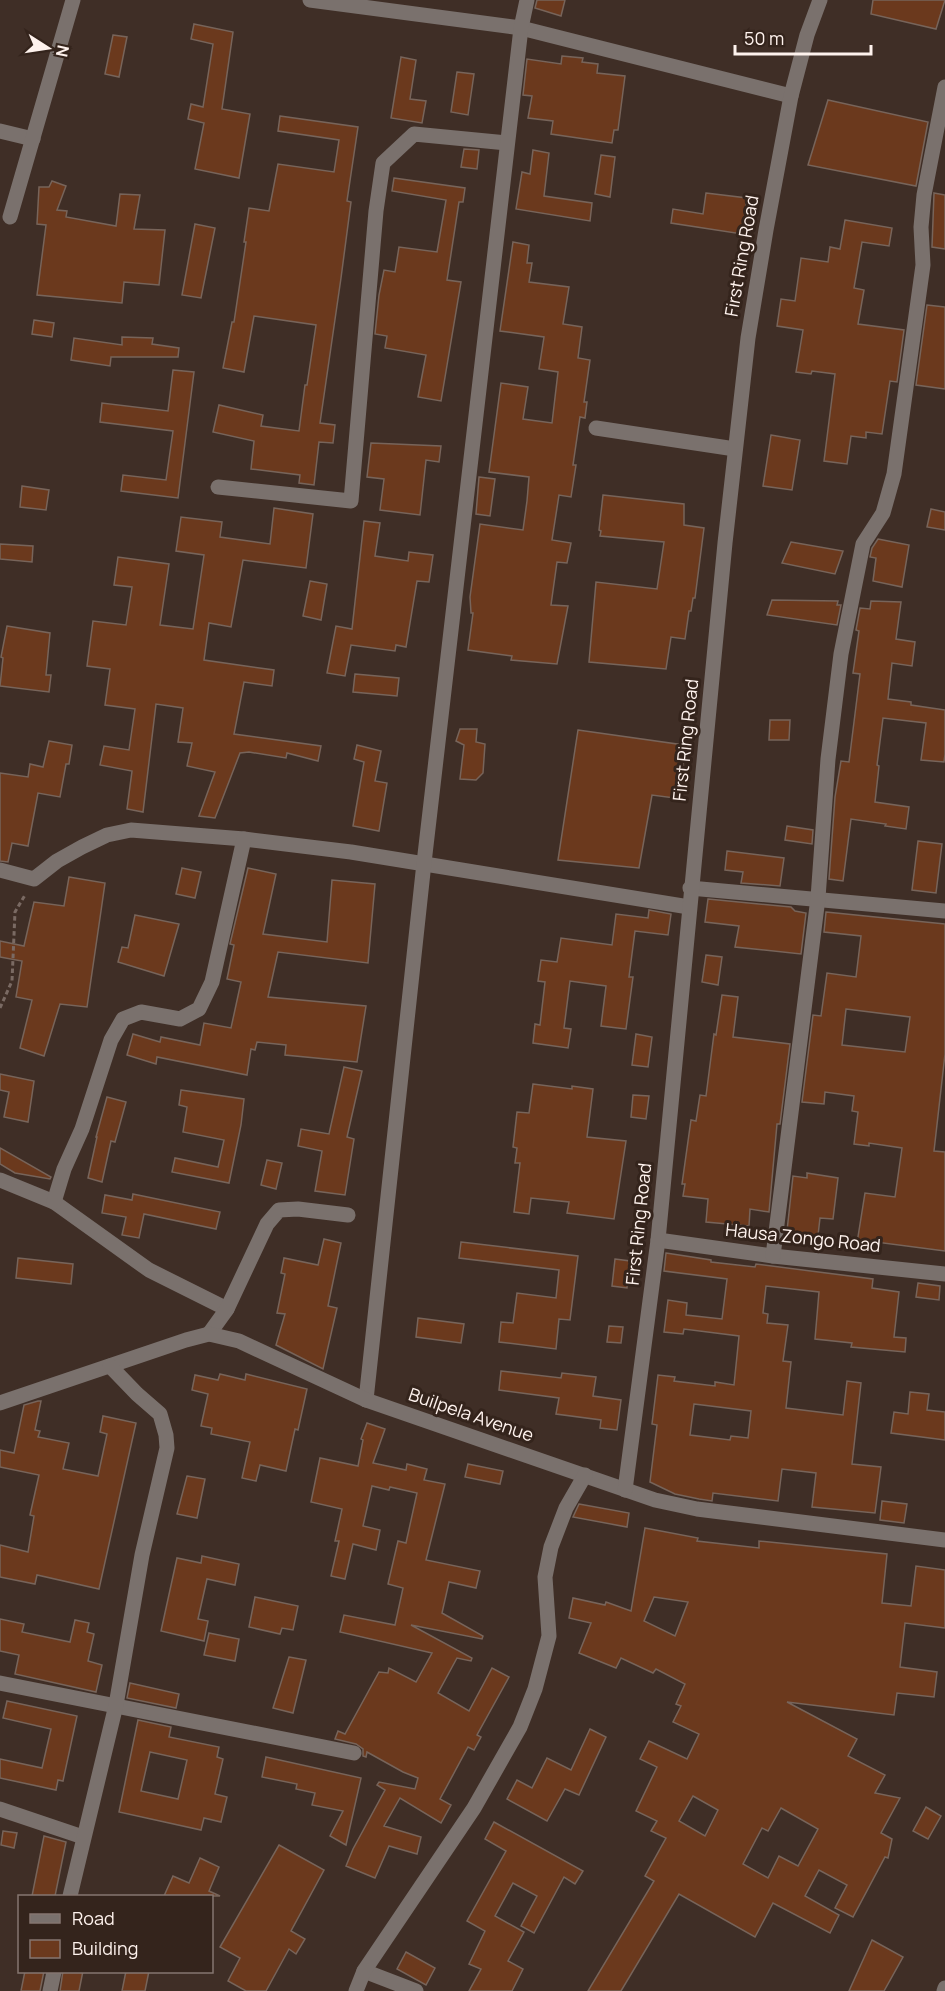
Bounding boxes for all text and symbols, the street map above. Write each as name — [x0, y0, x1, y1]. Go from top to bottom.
north arrow — [18, 18, 78, 78]
scale bar — [735, 18, 872, 56]
text: 50 m — [744, 26, 784, 50]
text: N — [51, 43, 75, 59]
street label: First Ring Road — [719, 193, 763, 318]
street label: First Ring Road — [667, 678, 703, 802]
street label: First Ring Road — [620, 1162, 656, 1286]
street label: Hausa Zongo Road — [724, 1217, 882, 1257]
street label: Builpela Avenue — [406, 1381, 537, 1447]
legend — [18, 1895, 213, 1973]
text: Road — [72, 1906, 115, 1930]
text: Building — [72, 1936, 138, 1960]

